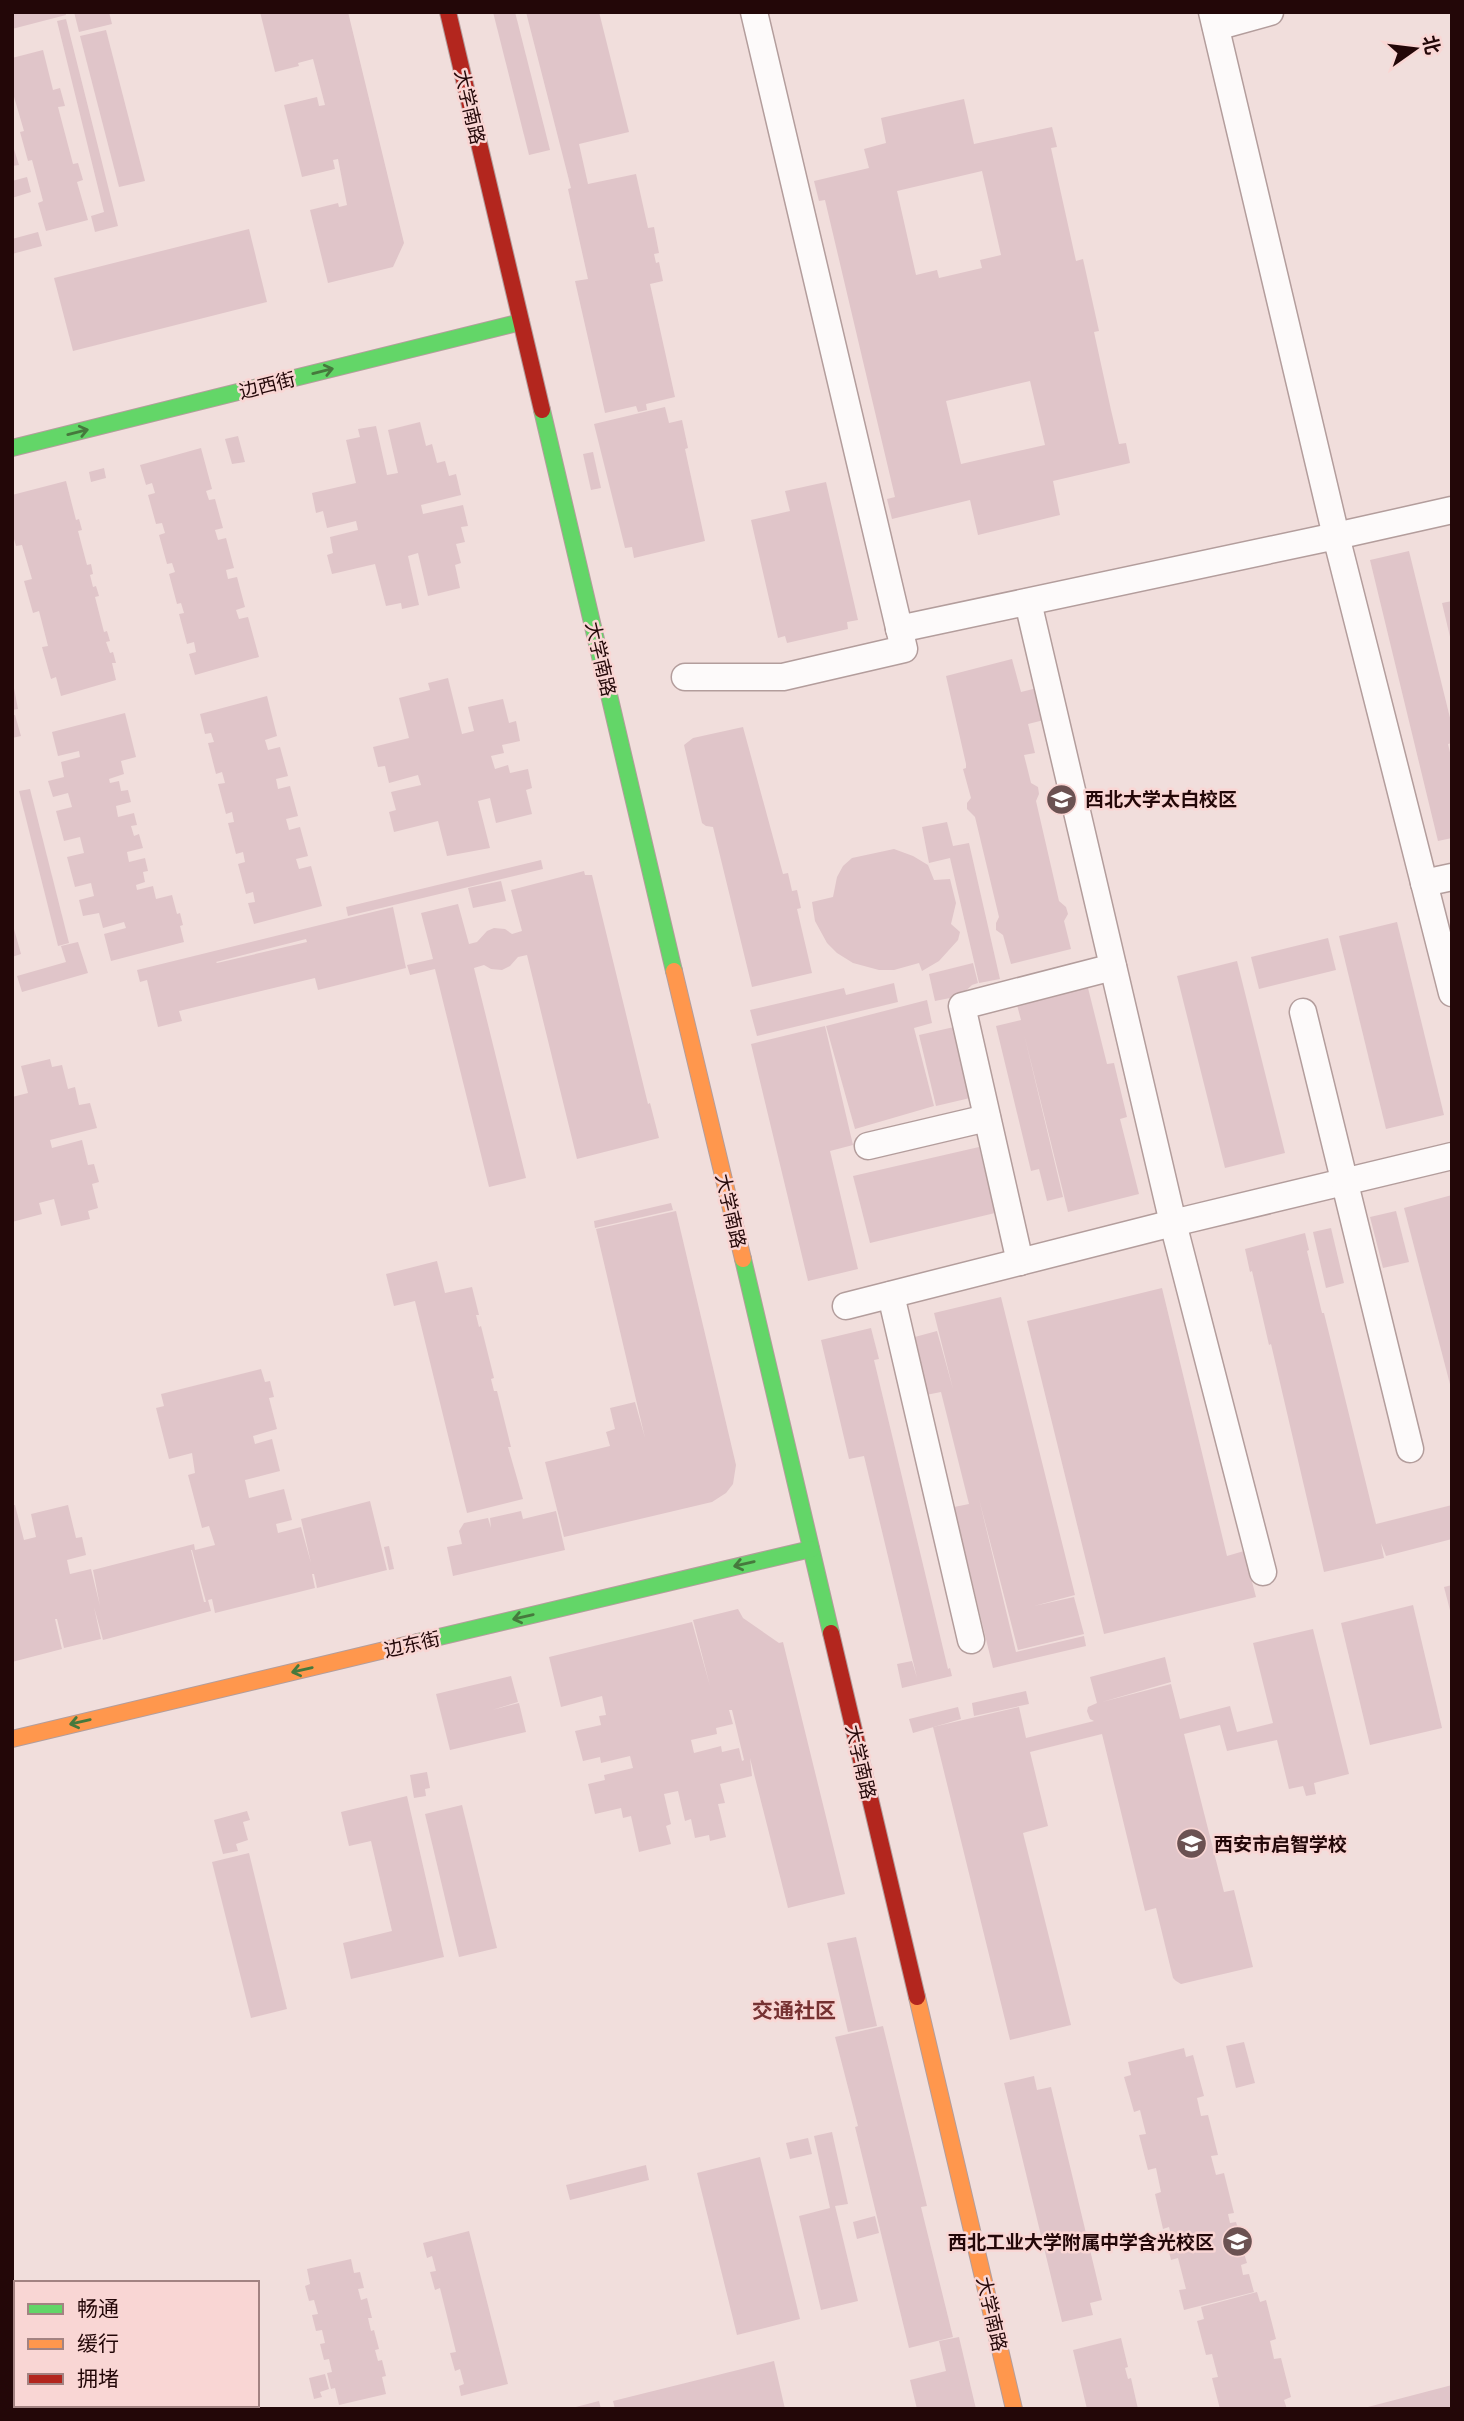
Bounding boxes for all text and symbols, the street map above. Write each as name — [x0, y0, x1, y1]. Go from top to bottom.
north arrow — [1380, 14, 1450, 84]
text: 北 — [1418, 33, 1445, 57]
street label: 大学南路 — [450, 67, 490, 147]
one-way arrow — [311, 364, 334, 377]
street label: 边西街 — [236, 366, 298, 404]
one-way arrow — [67, 425, 89, 438]
street label: 大学南路 — [581, 619, 621, 699]
school or university icon: 西北大学太白校区 — [1045, 782, 1079, 816]
place label: 西北大学太白校区 — [1085, 787, 1237, 811]
street label: 大学南路 — [711, 1171, 751, 1251]
one-way arrow — [733, 1558, 756, 1572]
one-way arrow — [512, 1611, 535, 1624]
street label: 边东街 — [382, 1626, 442, 1662]
one-way arrow — [291, 1664, 314, 1677]
one-way arrow — [70, 1717, 92, 1730]
street label: 大学南路 — [841, 1722, 881, 1802]
school or university icon: 西安市启智学校 — [1174, 1827, 1208, 1861]
place label: 西安市启智学校 — [1214, 1832, 1347, 1856]
district label: 交通社区 — [752, 1996, 836, 2024]
school or university icon: 西北工业大学附属中学含光校区 — [1220, 2225, 1254, 2259]
place label: 西北工业大学附属中学含光校区 — [948, 2230, 1214, 2254]
street label: 大学南路 — [972, 2274, 1012, 2354]
legend — [14, 2281, 259, 2407]
text: 畅通 — [77, 2294, 119, 2322]
text: 缓行 — [77, 2329, 119, 2357]
text: 拥堵 — [77, 2364, 119, 2392]

